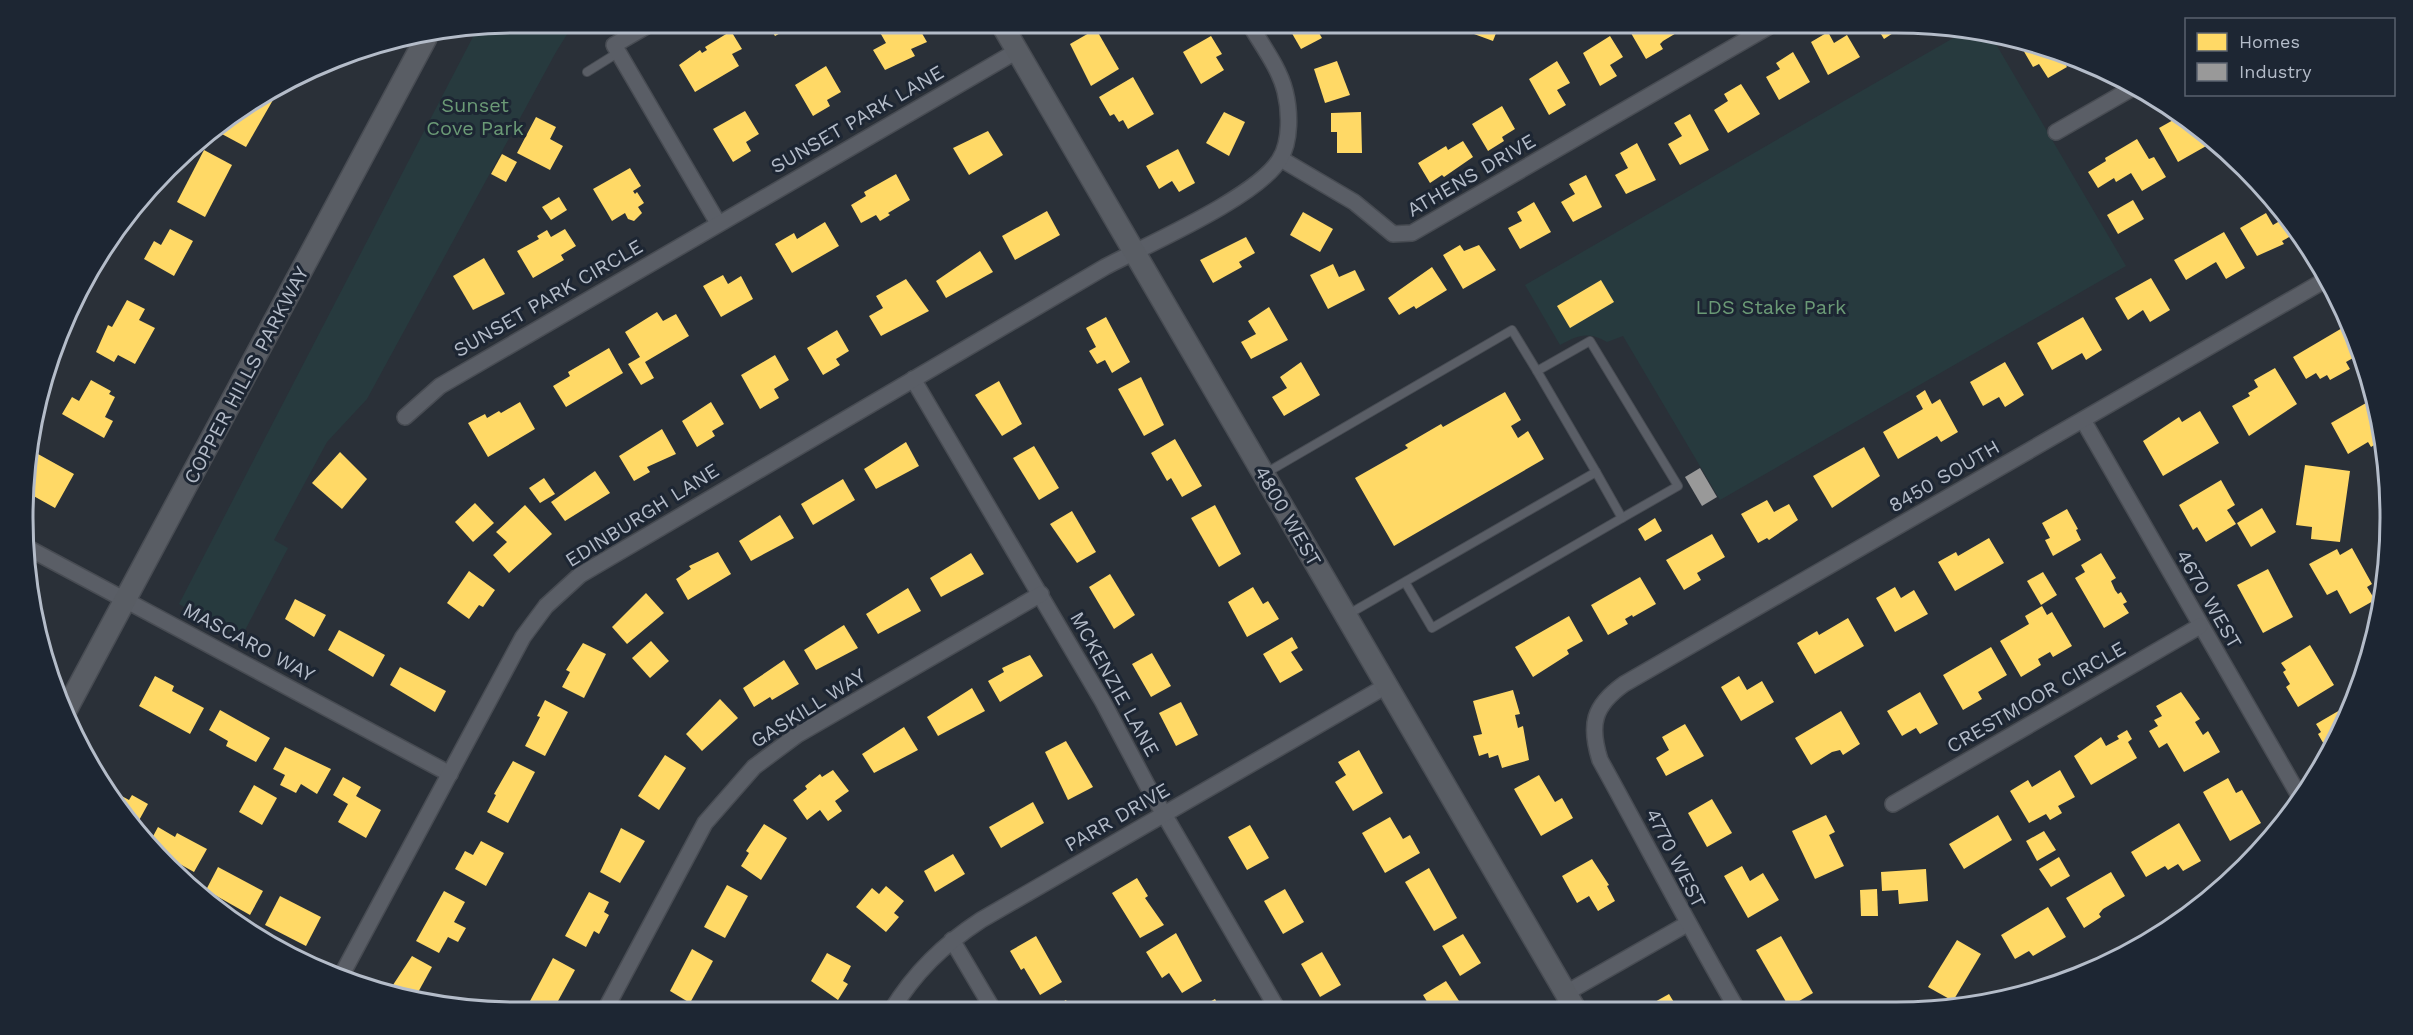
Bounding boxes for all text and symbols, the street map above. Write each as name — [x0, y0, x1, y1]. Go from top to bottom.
legend — [2185, 18, 2395, 96]
text: Homes — [2239, 31, 2300, 52]
street label: SUNSET PARK LANE — [766, 60, 948, 178]
text: Industry — [2239, 61, 2312, 82]
park label: Sunset Cove Park — [426, 93, 524, 140]
street label: ATHENS DRIVE — [1402, 128, 1540, 222]
street label: SUNSET PARK CIRCLE — [449, 234, 647, 362]
street label: COPPER HILLS PARKWAY — [178, 262, 314, 488]
park label: LDS Stake Park — [1696, 295, 1846, 319]
street label: 8450 SOUTH — [1884, 435, 2004, 517]
street label: EDINBURGH LANE — [561, 458, 723, 572]
street label: 4800 WEST — [1250, 461, 1326, 571]
street label: 4670 WEST — [2171, 545, 2247, 653]
street label: MASCARO WAY — [179, 597, 320, 687]
street label: MCKENZIE LANE — [1065, 607, 1165, 761]
street label: CRESTMOOR CIRCLE — [1942, 636, 2130, 758]
street label: GASKILL WAY — [746, 663, 870, 753]
street label: PARR DRIVE — [1060, 777, 1174, 857]
street label: 4770 WEST — [1641, 804, 1711, 912]

